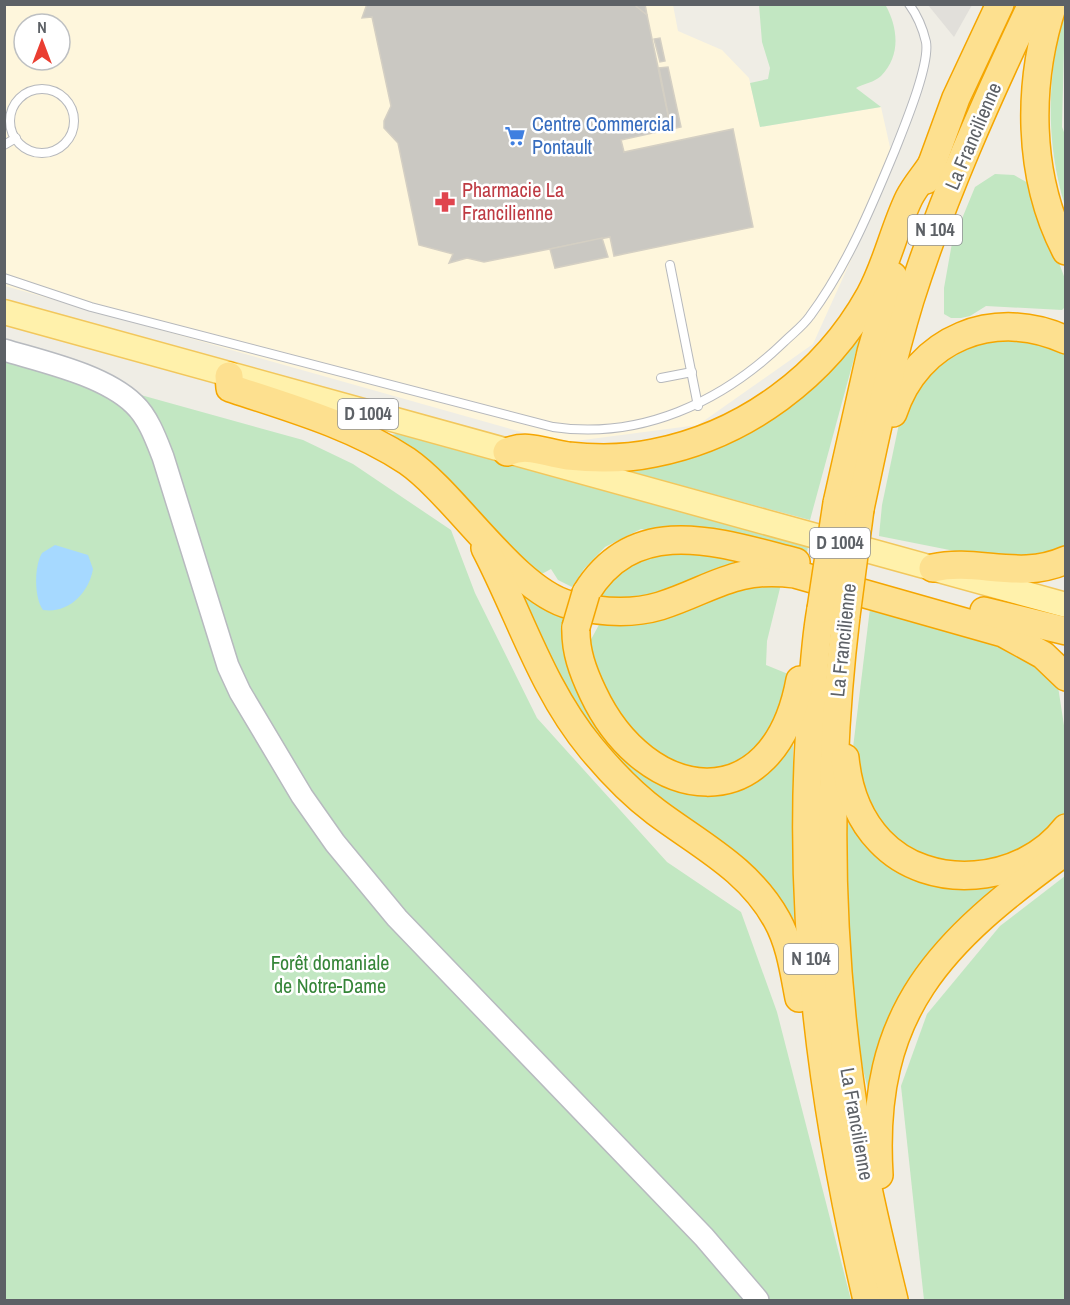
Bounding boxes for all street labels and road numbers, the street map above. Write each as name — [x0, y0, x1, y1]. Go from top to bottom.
street label: La Francilienne — [938, 78, 1007, 194]
road number: N 104 — [908, 215, 962, 245]
road number: D 1004 — [338, 399, 398, 429]
road number: D 1004 — [810, 528, 870, 558]
street label: La Francilienne — [823, 582, 862, 698]
road number: N 104 — [784, 944, 838, 974]
street label: La Francilienne — [834, 1065, 881, 1182]

